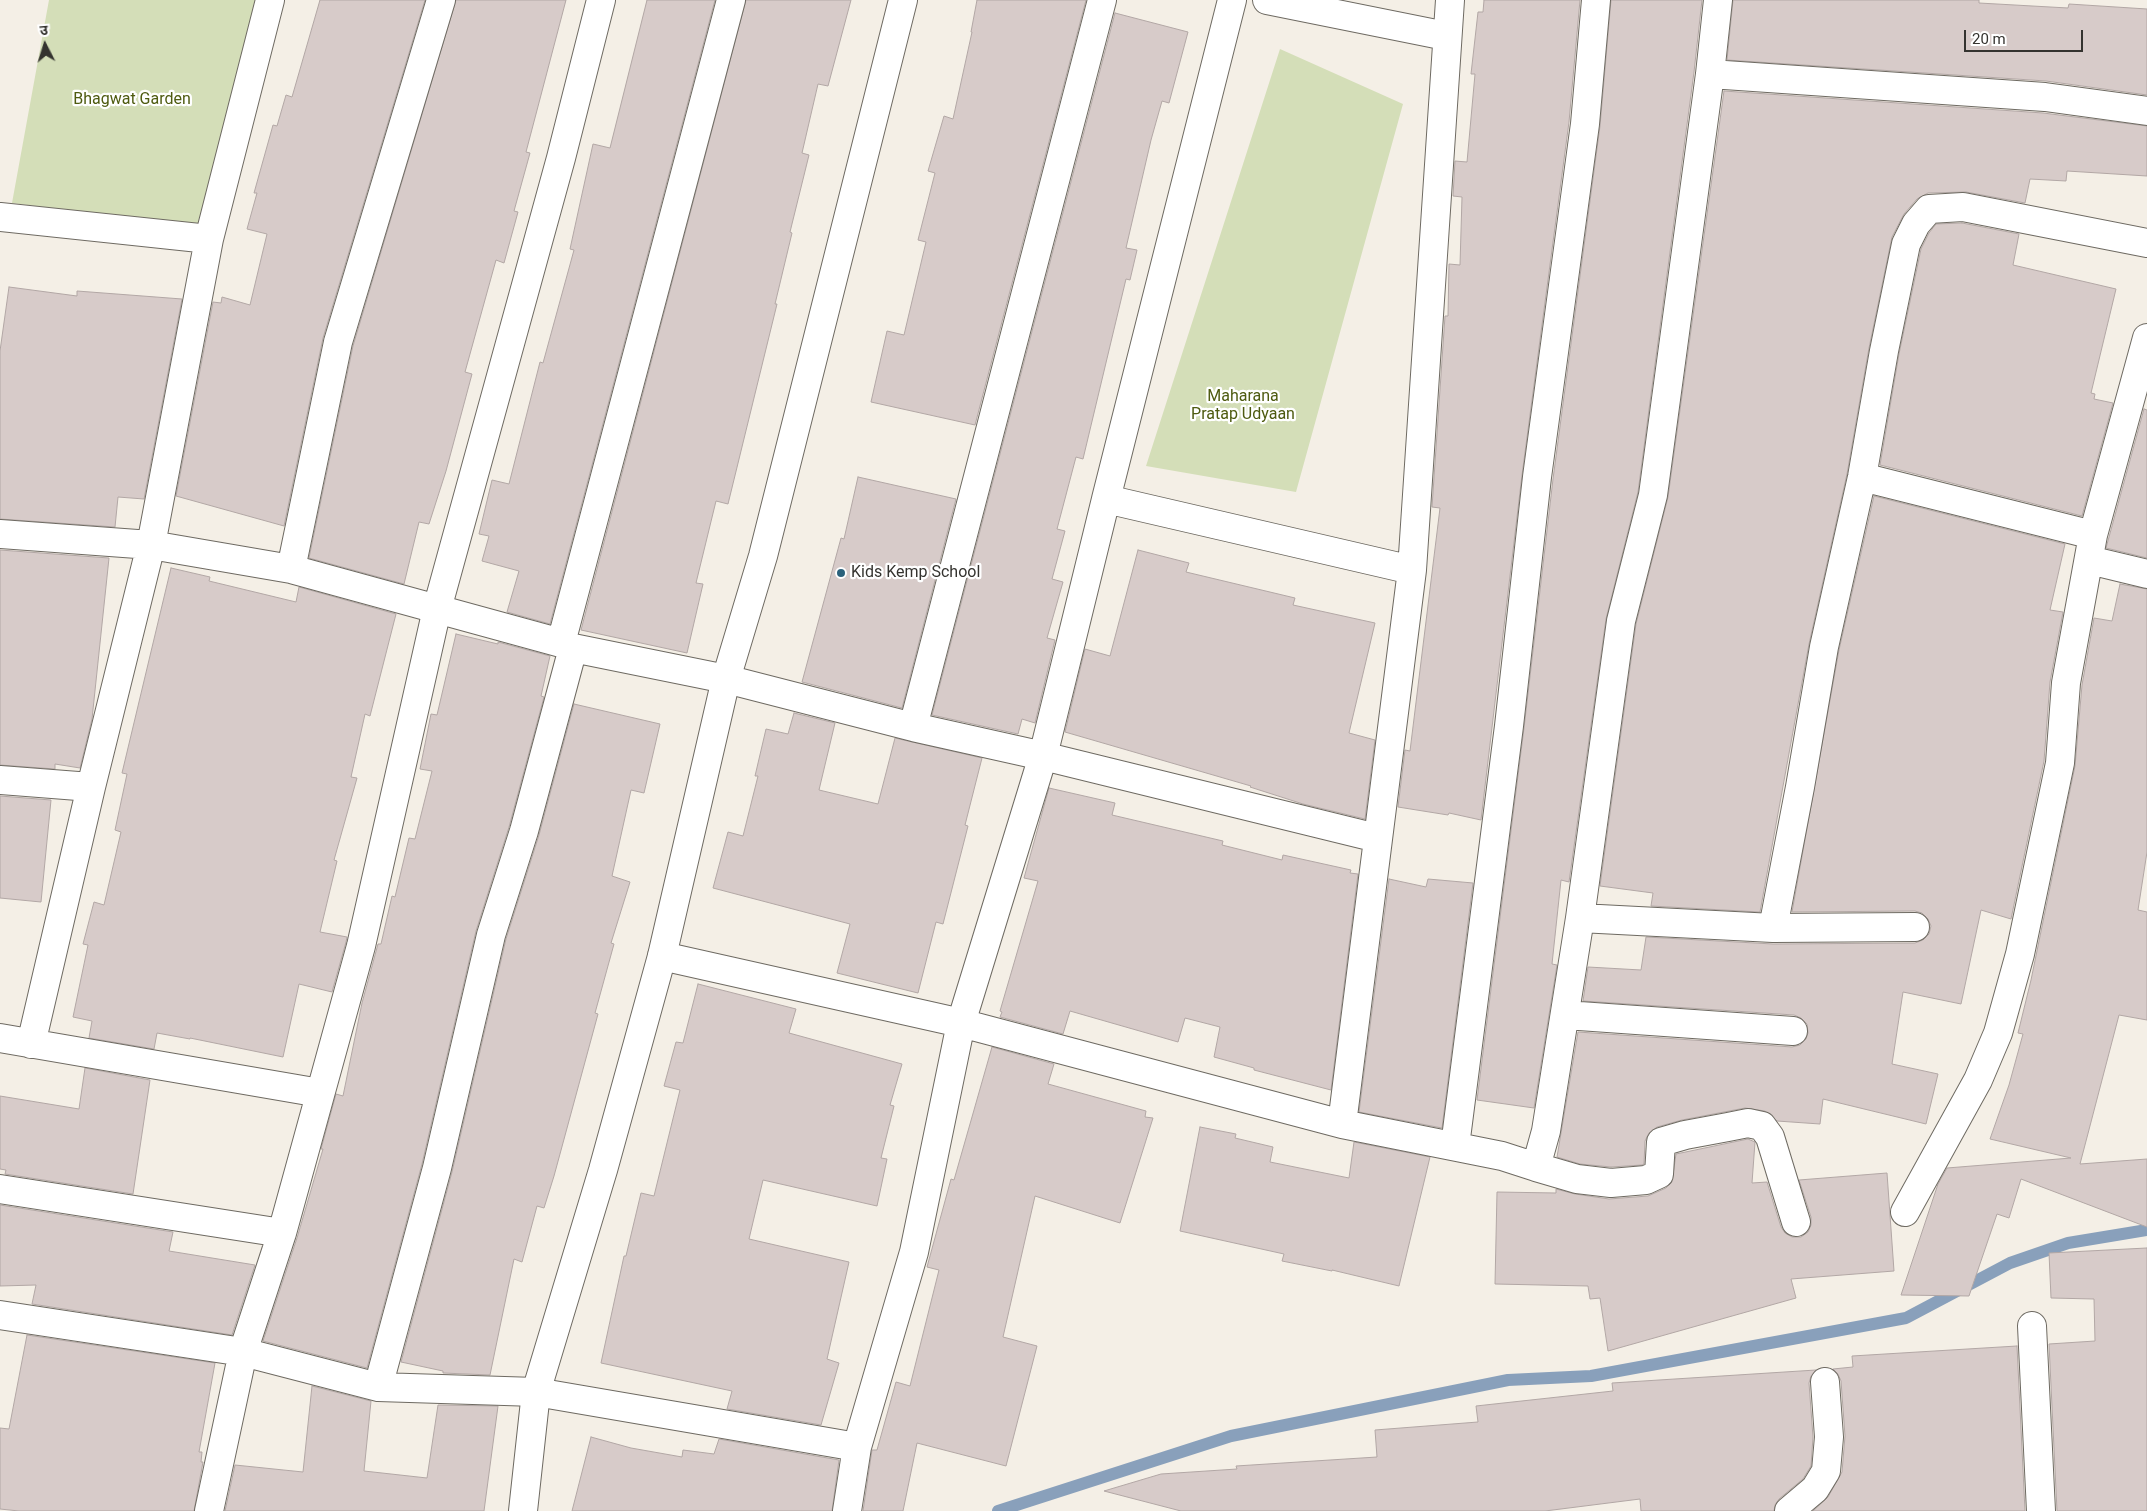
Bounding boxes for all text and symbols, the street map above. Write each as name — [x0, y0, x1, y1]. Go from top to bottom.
north arrow — [20, 20, 70, 70]
scale bar — [1967, 20, 2086, 52]
text: उ — [39, 22, 48, 38]
text: 20 m — [1972, 30, 2006, 48]
park label: Bhagwat Garden — [73, 90, 191, 110]
park label: Maharana Pratap Udyaan — [1191, 387, 1295, 425]
place label: Kids Kemp School — [851, 563, 980, 583]
marker: Kids Kemp School — [835, 567, 847, 579]

